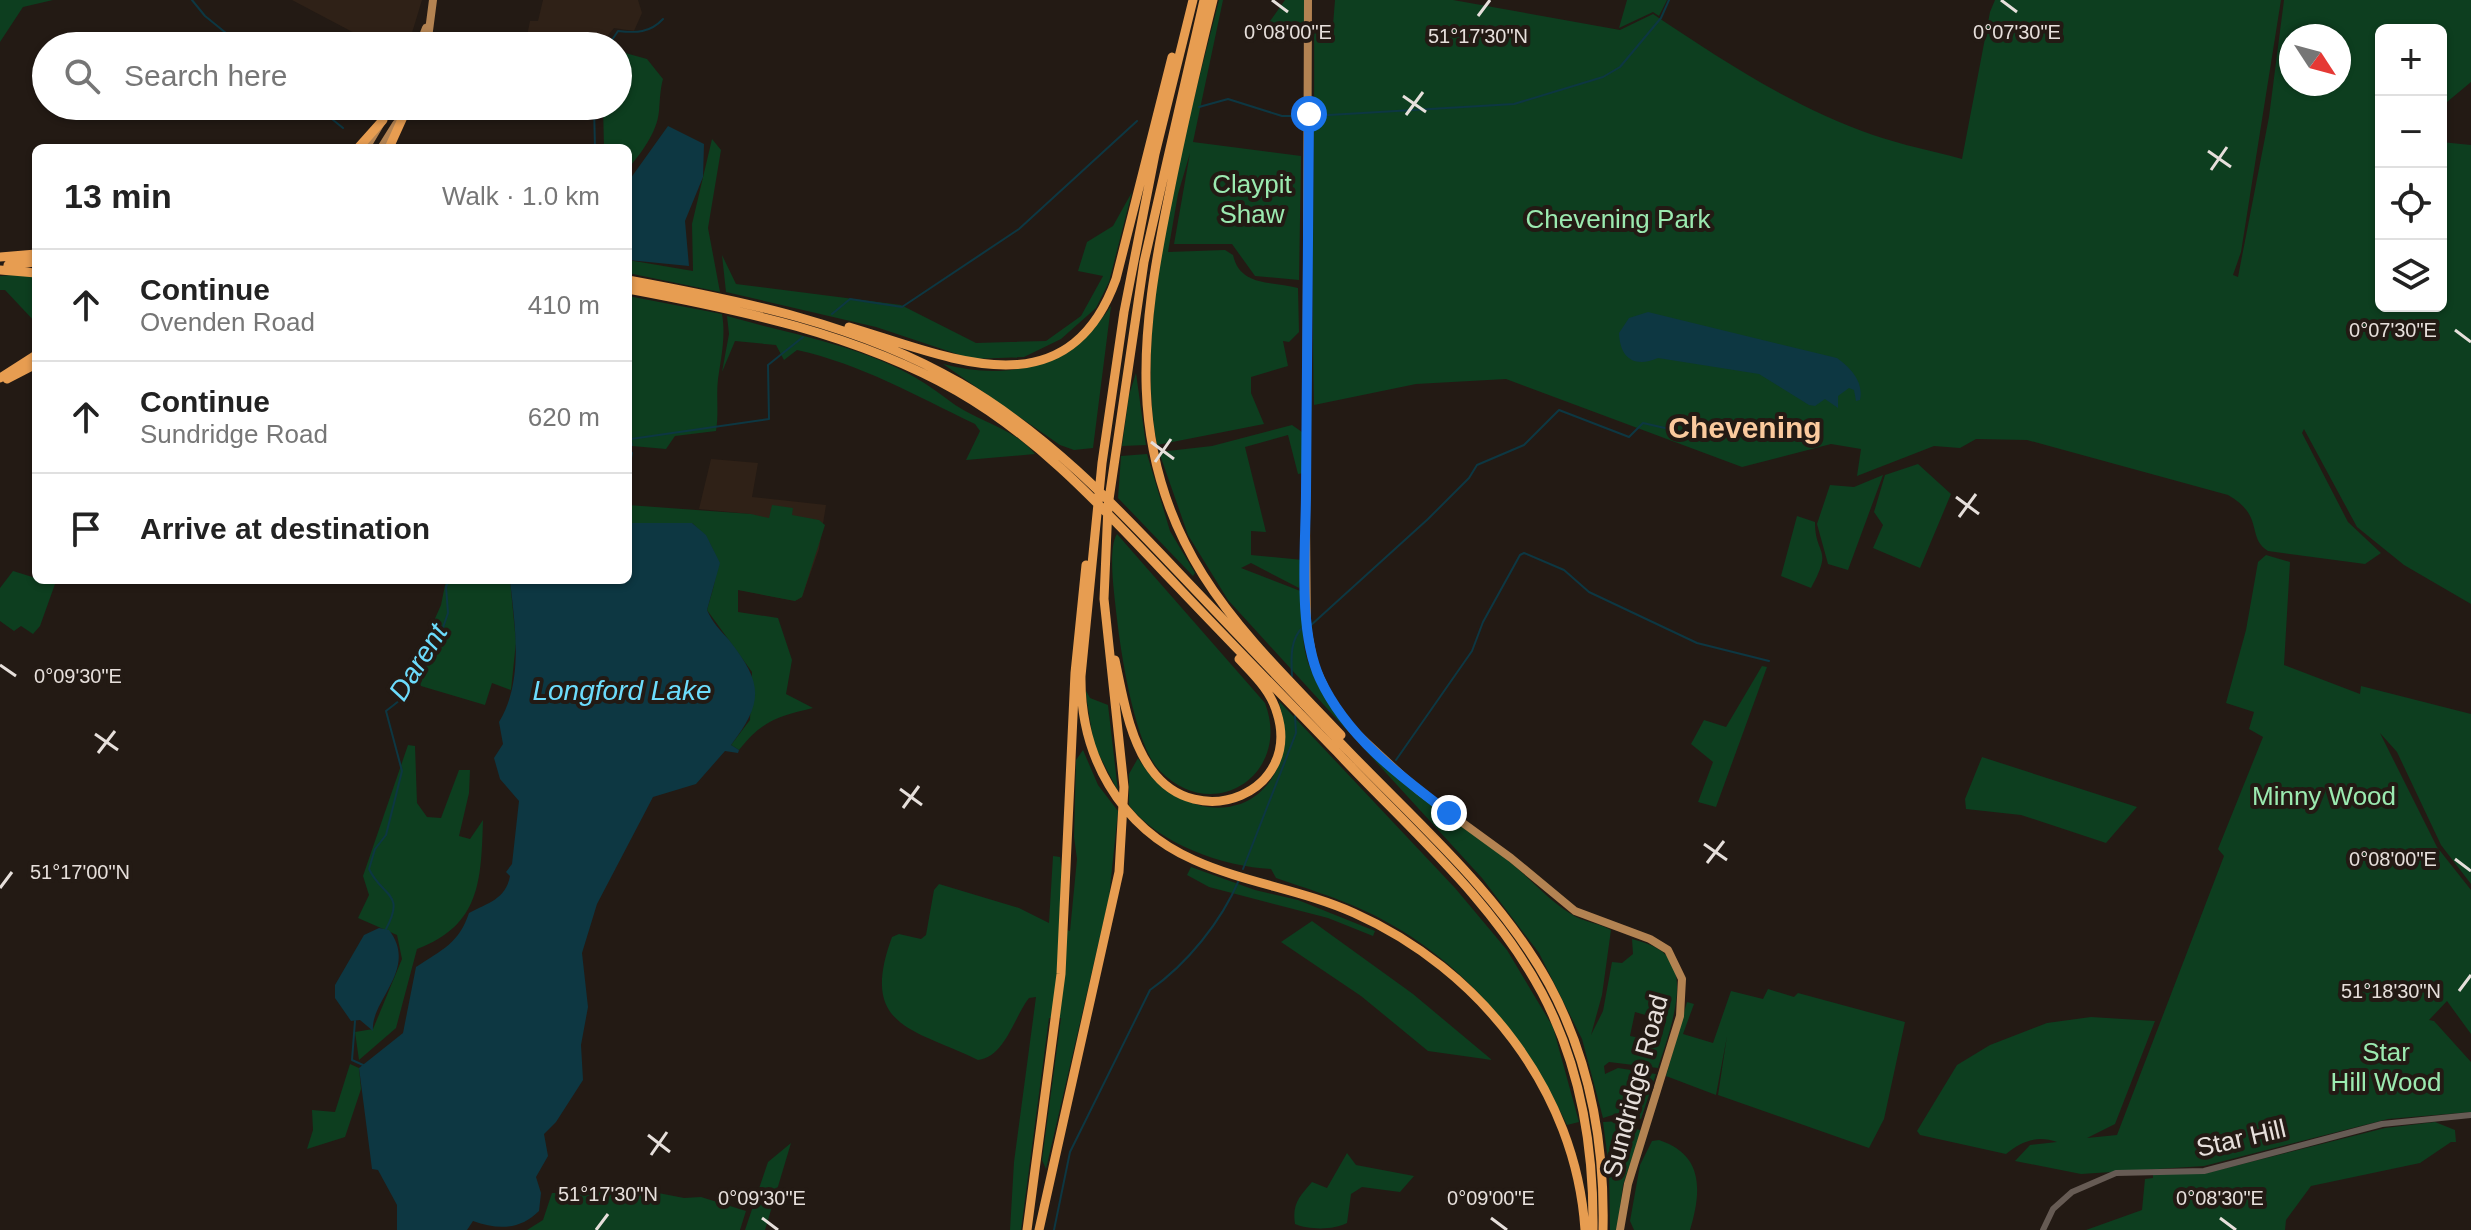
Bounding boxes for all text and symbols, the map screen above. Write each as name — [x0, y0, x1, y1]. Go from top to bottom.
text: 0°08'00"E — [1244, 21, 1332, 43]
text: 0°07'30"E — [1973, 21, 2061, 43]
north arrow — [2279, 24, 2351, 96]
map controls — [2375, 24, 2447, 312]
button: + — [2375, 24, 2447, 96]
text: 51°17'30"N — [1428, 25, 1528, 47]
search box — [32, 32, 632, 120]
icon: search — [60, 54, 104, 98]
text: Search here — [124, 59, 287, 92]
route start — [1291, 96, 1327, 132]
button: − — [2375, 96, 2447, 168]
button: locate — [2375, 168, 2447, 240]
park label: Claypit Shaw — [1212, 169, 1293, 229]
text: 13 min — [64, 177, 172, 215]
text: Walk · 1.0 km — [442, 181, 600, 211]
park label: Chevening Park — [1526, 204, 1711, 234]
button: layers — [2375, 240, 2447, 312]
text: Continue — [140, 273, 270, 306]
icon: ahead — [64, 283, 108, 327]
text: 410 m — [528, 290, 600, 320]
text: Ovenden Road — [140, 307, 315, 337]
text: 0°07'30"E — [2349, 319, 2437, 341]
text: Continue — [140, 385, 270, 418]
icon: ahead — [64, 395, 108, 439]
text: 620 m — [528, 402, 600, 432]
district label: Chevening — [1668, 411, 1822, 444]
text: Sundridge Road — [140, 419, 328, 449]
icon: arrive — [64, 507, 108, 551]
text: Arrive at destination — [140, 512, 430, 545]
water label: Darent — [383, 617, 454, 706]
text: 0°09'30"E — [34, 665, 122, 687]
water label: Longford Lake — [532, 675, 712, 706]
park label: Minny Wood — [2252, 781, 2396, 811]
route end — [1431, 795, 1467, 831]
text: 0°08'00"E — [2349, 848, 2437, 870]
text: 51°17'00"N — [30, 861, 130, 883]
text: 51°18'30"N — [2341, 980, 2441, 1002]
street label: Sundridge Road — [1596, 991, 1674, 1181]
park label: Star Hill Wood — [2331, 1037, 2441, 1097]
street label: Star Hill — [2193, 1113, 2289, 1163]
text: 51°17'30"N — [558, 1183, 658, 1205]
text: 0°09'30"E — [718, 1187, 806, 1209]
text: 0°09'00"E — [1447, 1187, 1535, 1209]
text: 0°08'30"E — [2176, 1187, 2264, 1209]

